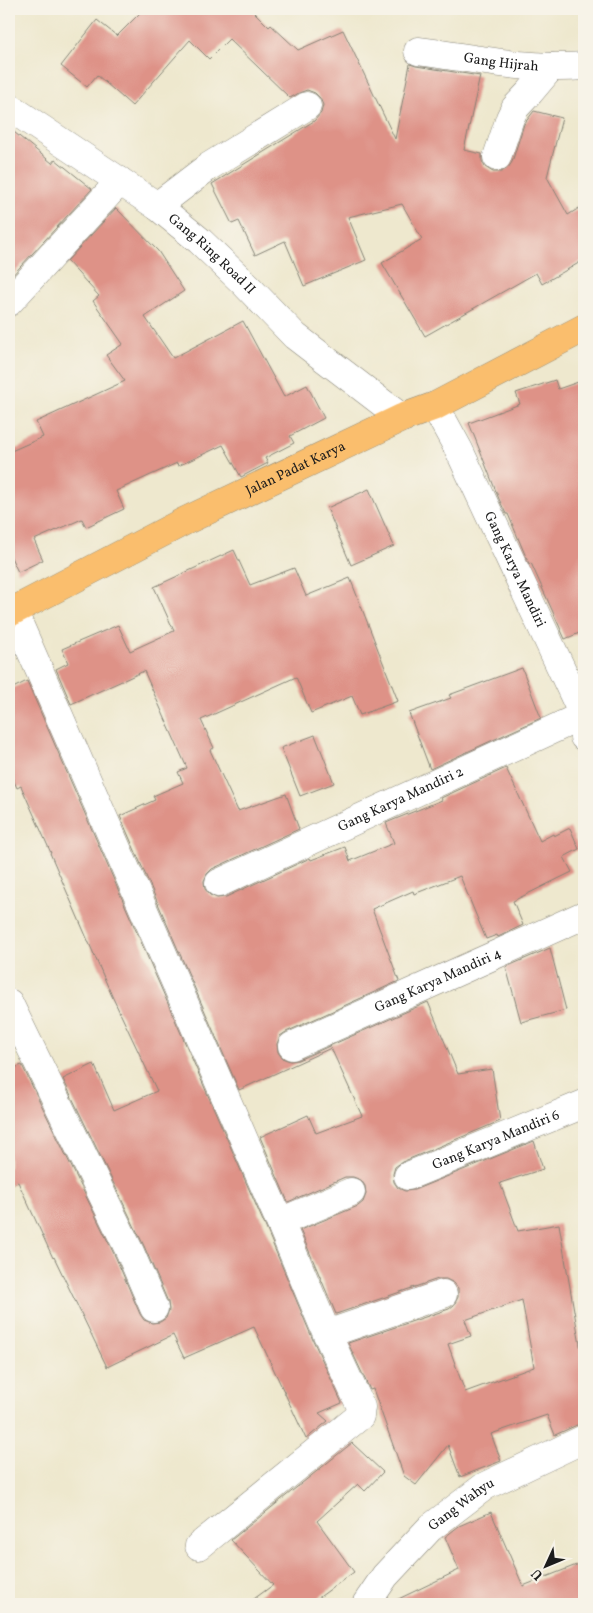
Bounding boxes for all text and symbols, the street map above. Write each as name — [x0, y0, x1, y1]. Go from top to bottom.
street label: Gang Hijrah — [462, 48, 539, 76]
street label: Gang Ring Road II — [164, 209, 260, 299]
street label: Jalan Padat Karya — [243, 437, 349, 500]
street label: Gang Karya Mandiri — [480, 508, 550, 630]
street label: Gang Karya Mandiri 2 — [335, 762, 467, 836]
street label: Gang Karya Mandiri 4 — [372, 944, 504, 1017]
street label: Gang Karya Mandiri 6 — [429, 1106, 562, 1175]
street label: Gang Wahyu — [424, 1473, 498, 1535]
north arrow — [520, 1540, 570, 1590]
text: U — [527, 1564, 548, 1584]

